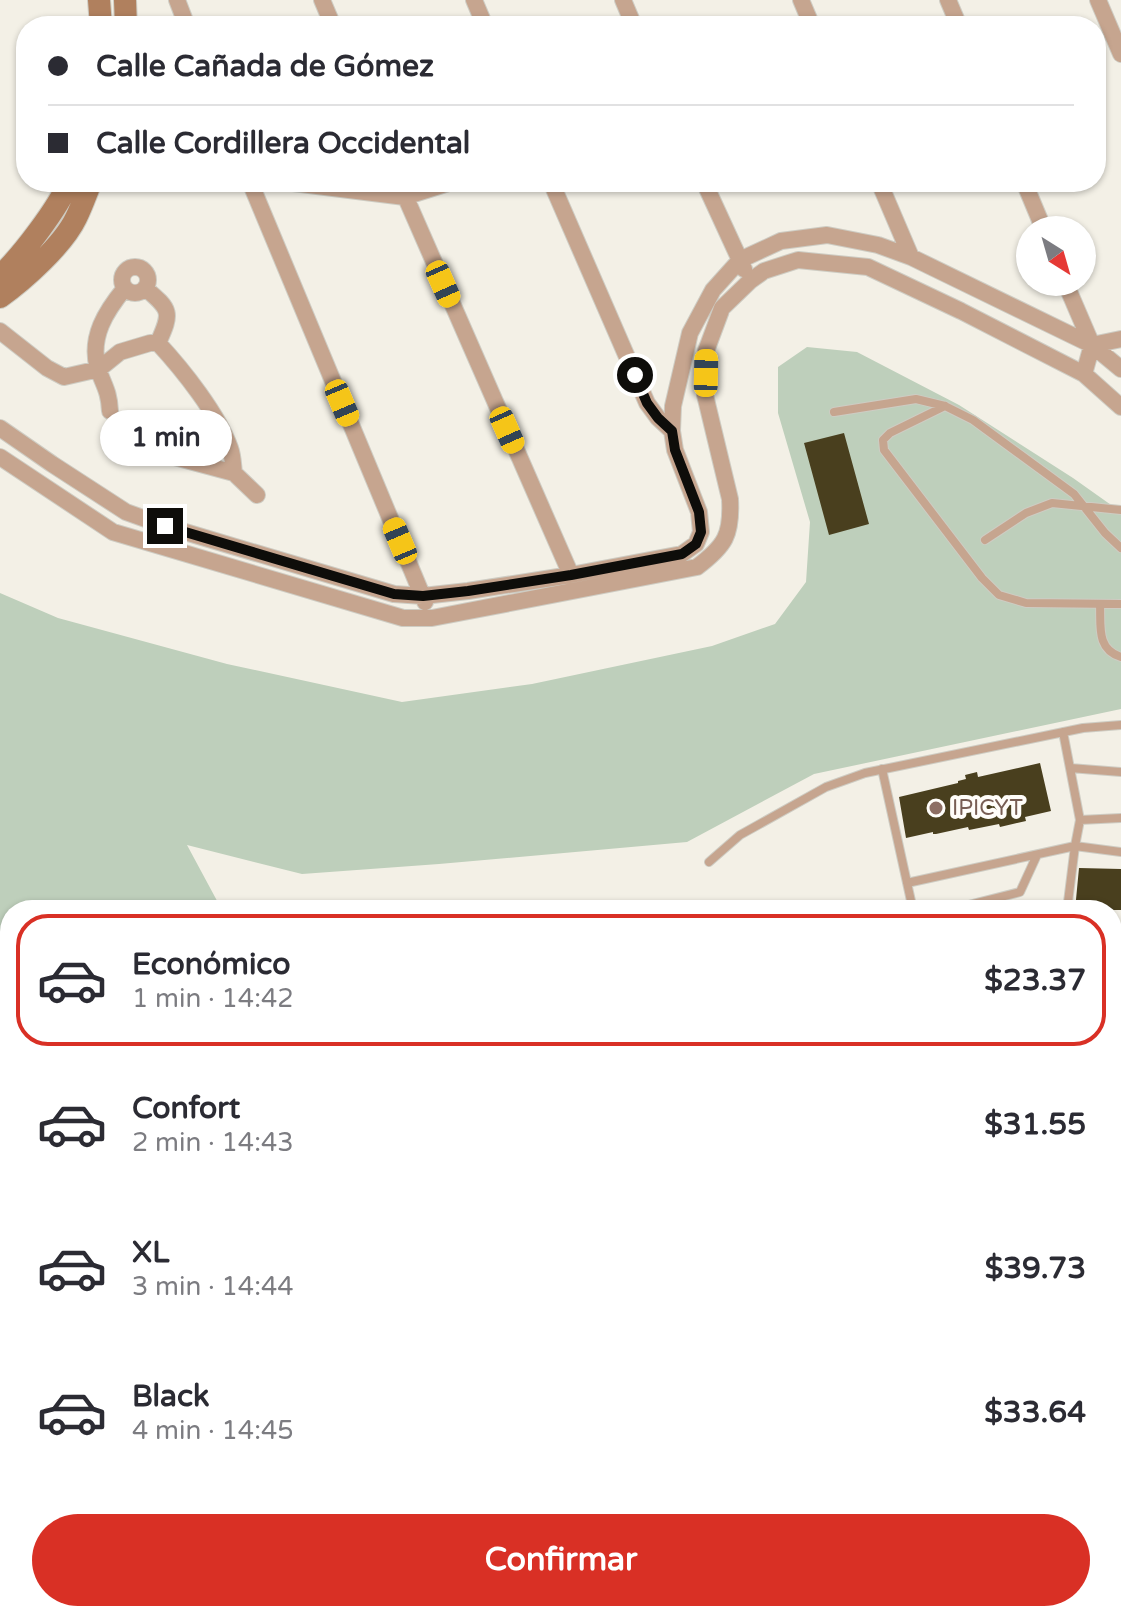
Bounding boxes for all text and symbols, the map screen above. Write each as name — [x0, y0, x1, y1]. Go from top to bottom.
text: Calle Cañada de Gómez — [96, 48, 434, 85]
text: Calle Cordillera Occidental — [96, 125, 470, 162]
north arrow — [1016, 216, 1096, 296]
map controls — [1016, 216, 1096, 296]
car — [422, 257, 464, 311]
car — [694, 349, 718, 397]
route start — [617, 357, 653, 393]
car — [322, 376, 362, 430]
car — [486, 403, 528, 457]
callout: 1 min — [99, 410, 231, 466]
text: 1 min — [131, 422, 201, 453]
route end — [147, 508, 183, 544]
car — [380, 514, 420, 568]
place label: IPICYT — [952, 795, 1024, 821]
marker: IPICYT — [927, 799, 945, 817]
icon: car — [36, 944, 108, 1016]
text: Económico — [132, 946, 290, 983]
text: $23.37 — [984, 962, 1086, 999]
text: 1 min · 14:42 — [132, 983, 294, 1014]
icon: car — [36, 1088, 108, 1160]
text: Confort — [132, 1090, 240, 1127]
text: $31.55 — [984, 1106, 1086, 1143]
text: 2 min · 14:43 — [132, 1127, 294, 1158]
icon: car — [36, 1232, 108, 1304]
text: XL — [132, 1234, 169, 1271]
text: $39.73 — [985, 1250, 1086, 1287]
text: 3 min · 14:44 — [132, 1271, 294, 1302]
icon: car — [36, 1376, 108, 1448]
text: Black — [132, 1378, 209, 1415]
text: $33.64 — [984, 1394, 1086, 1431]
text: 4 min · 14:45 — [132, 1415, 294, 1446]
button: Confirmar — [32, 1514, 1090, 1606]

